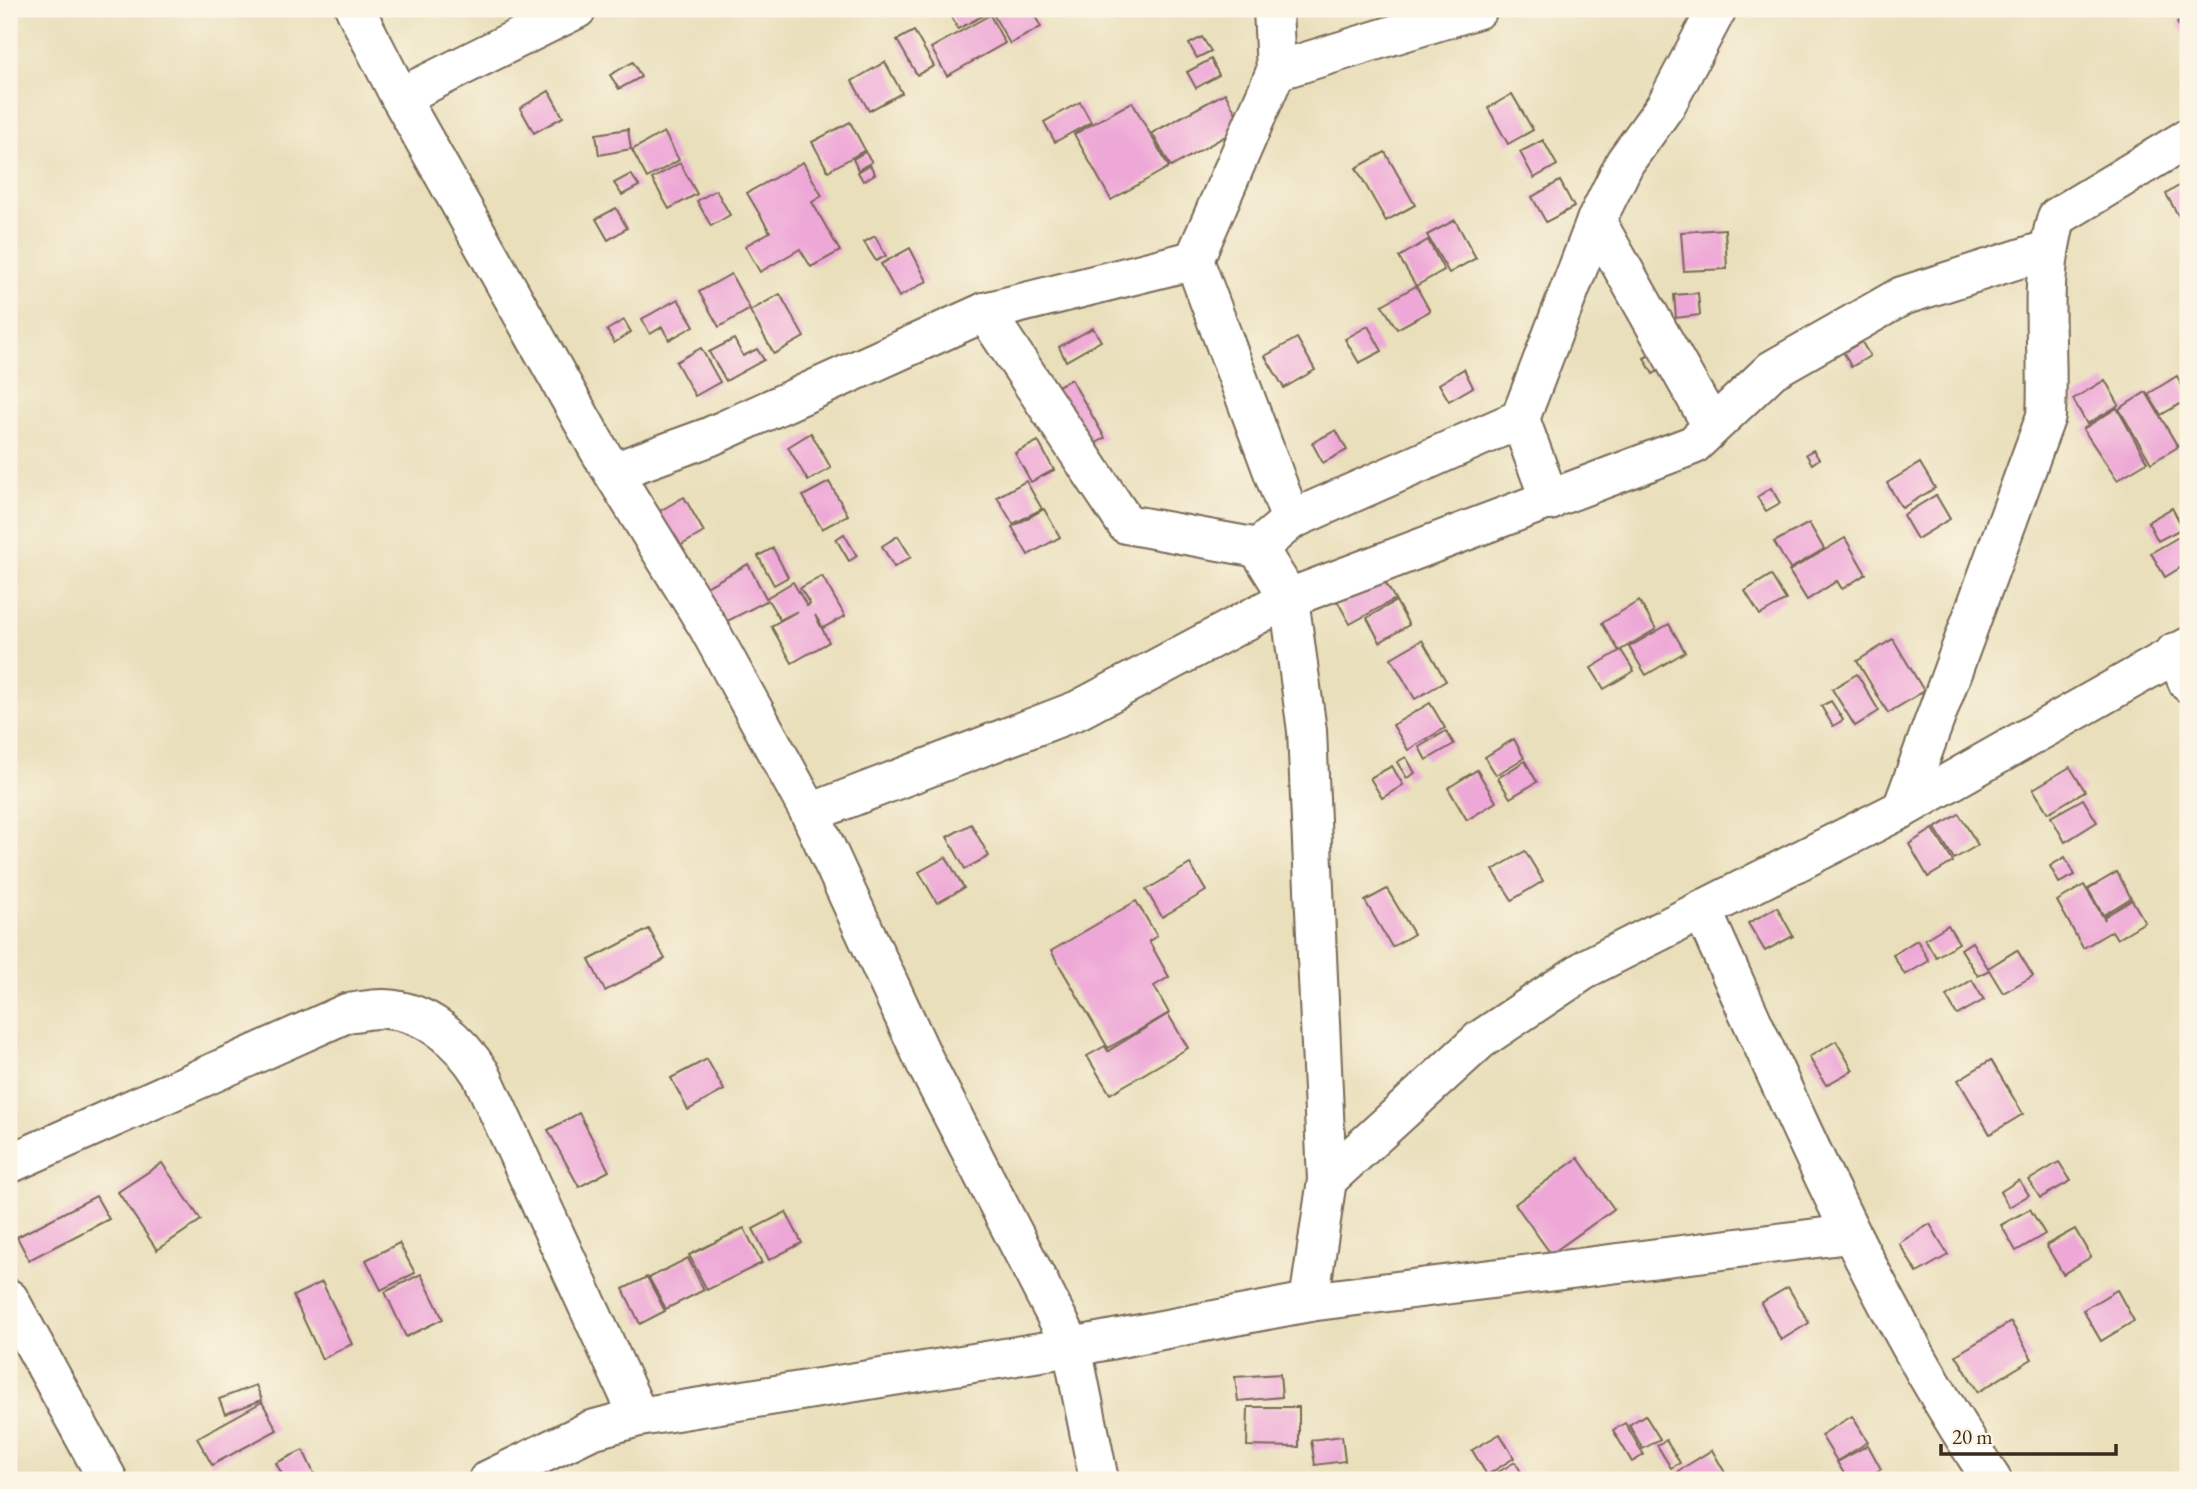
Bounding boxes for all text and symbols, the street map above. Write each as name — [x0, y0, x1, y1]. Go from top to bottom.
scale bar — [1941, 1412, 2116, 1456]
text: 20 m — [1952, 1423, 1993, 1450]

